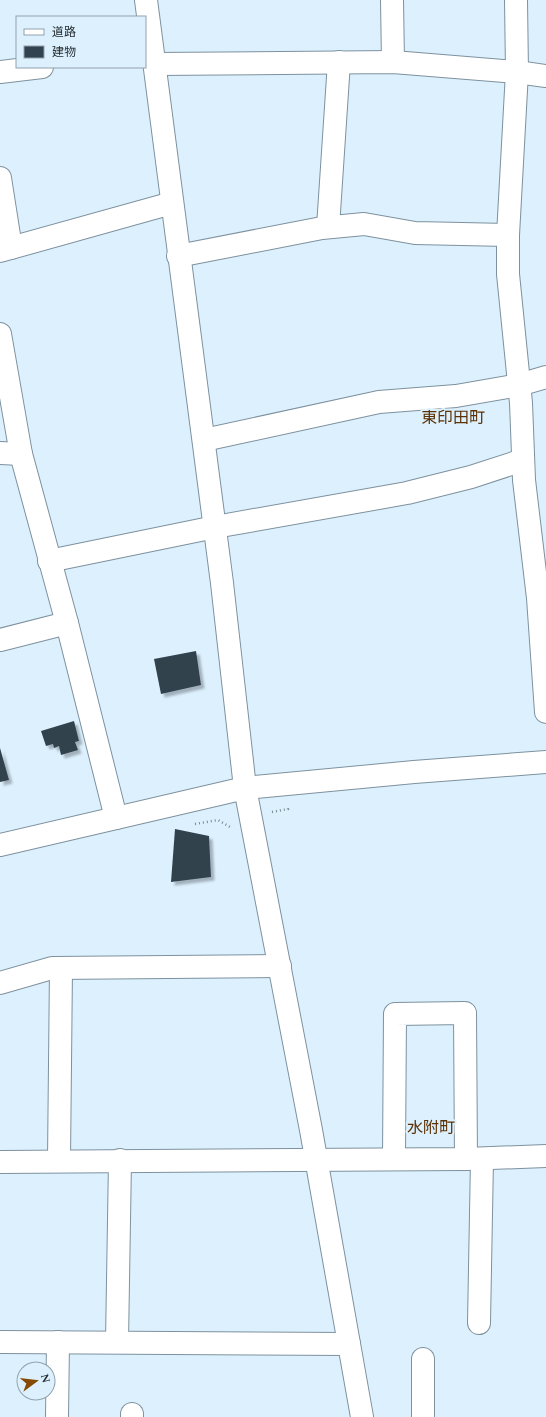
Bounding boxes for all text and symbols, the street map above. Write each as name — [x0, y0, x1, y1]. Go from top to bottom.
legend — [16, 16, 146, 68]
text: 道路 — [52, 23, 76, 42]
text: 建物 — [52, 43, 76, 62]
district label: 東印田町 — [421, 406, 485, 430]
district label: 水附町 — [407, 1116, 455, 1140]
north arrow — [16, 1361, 56, 1401]
text: N — [36, 1372, 55, 1385]

